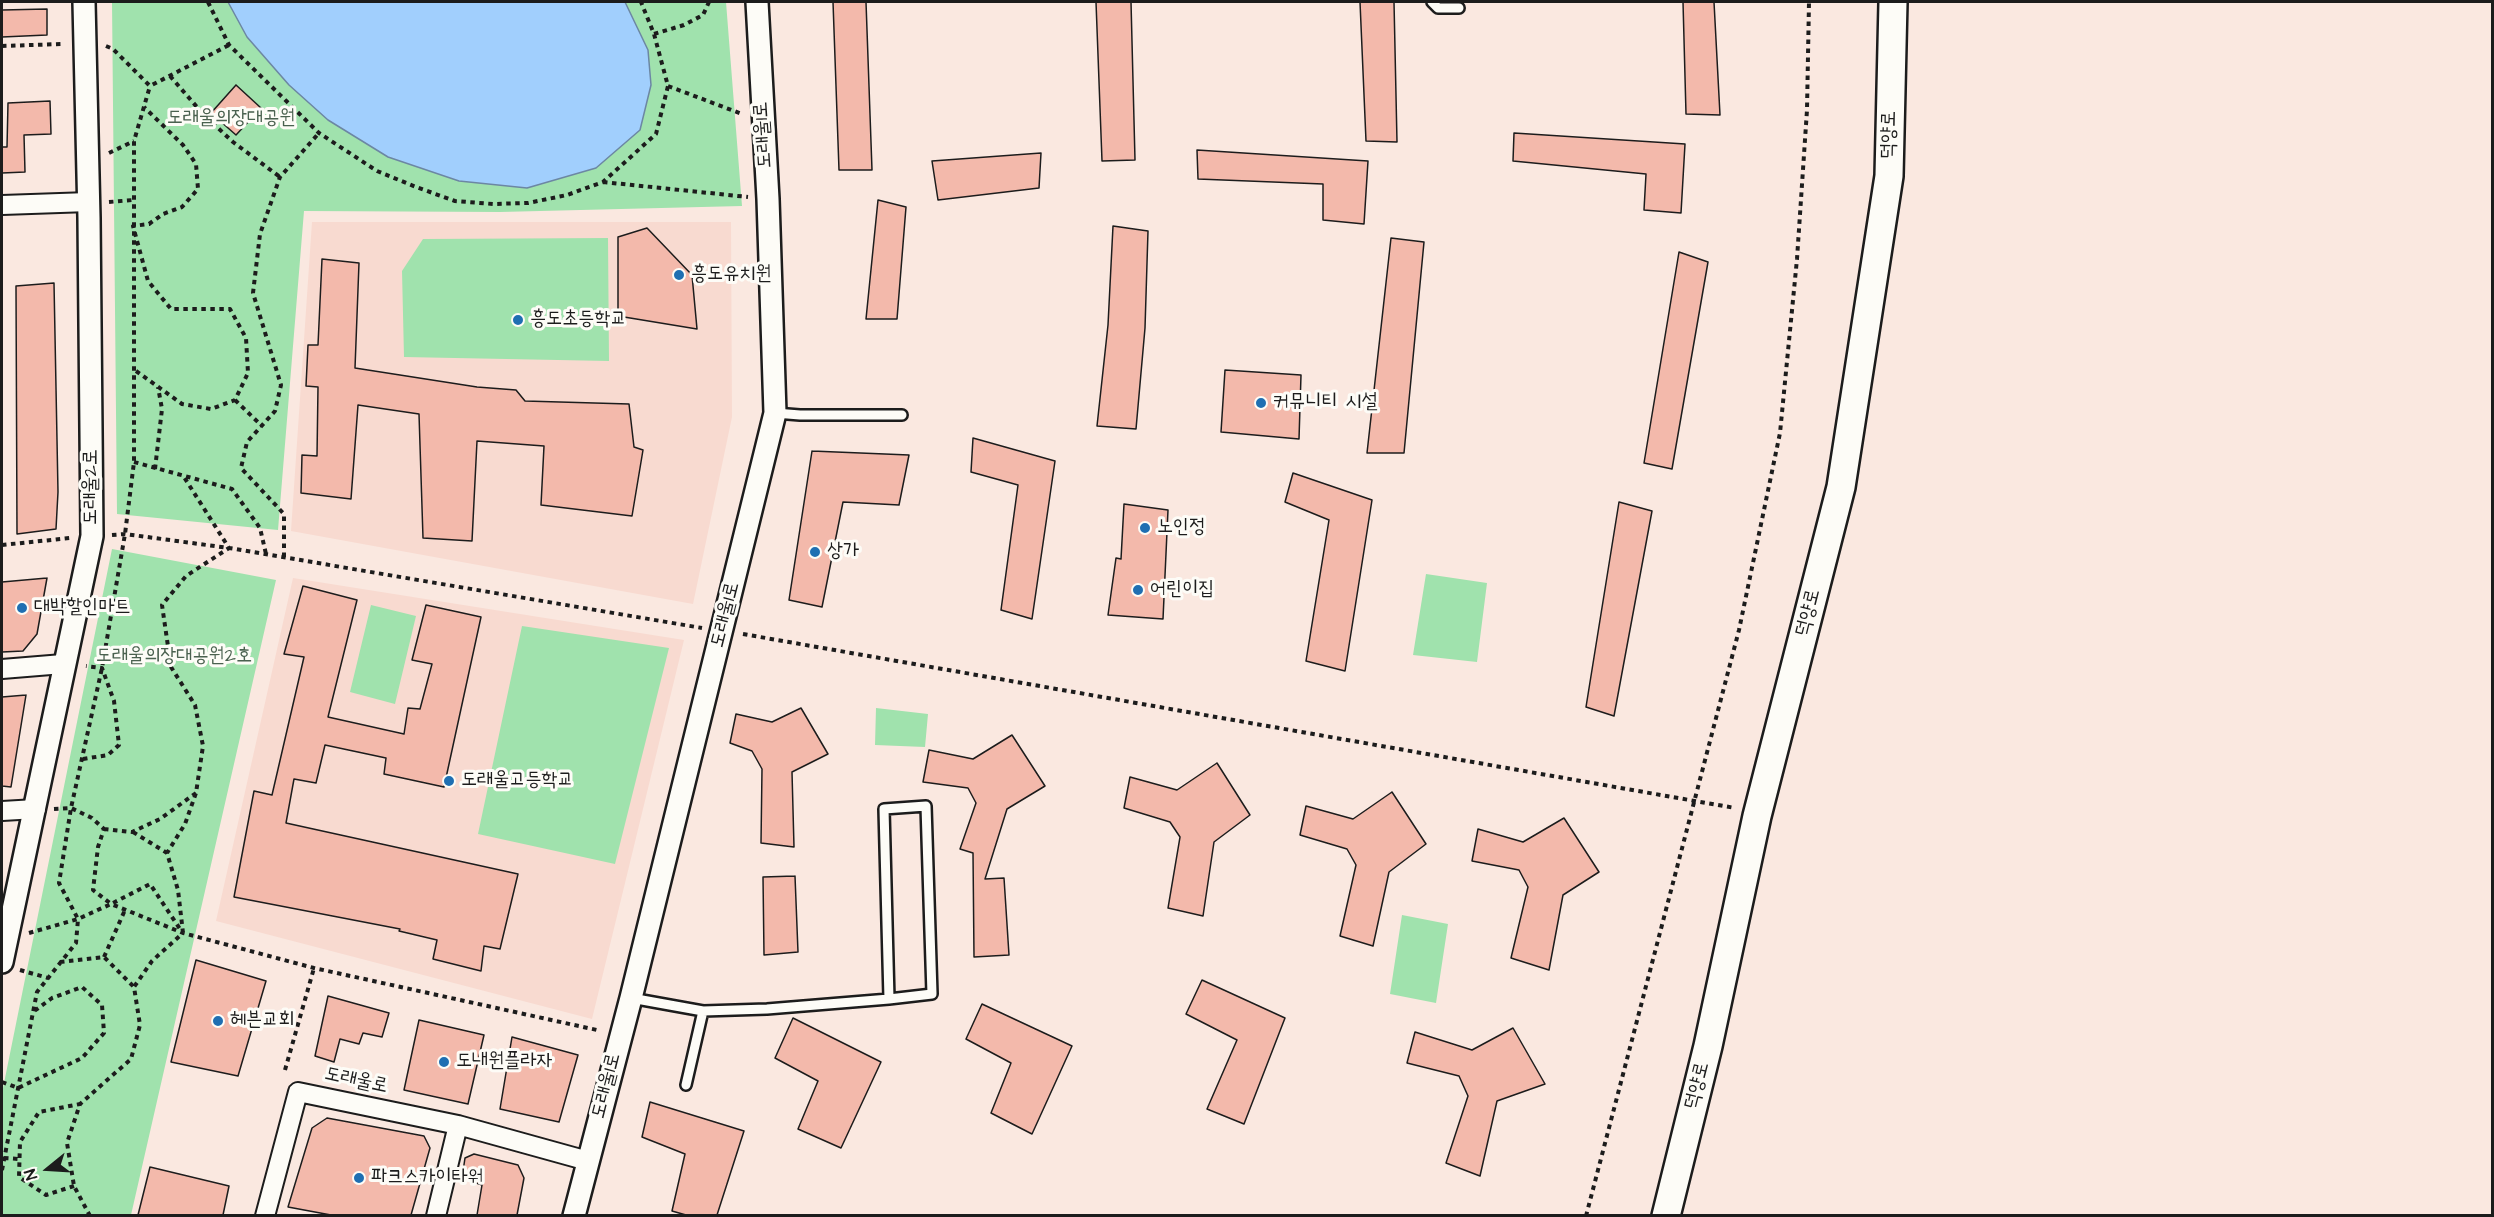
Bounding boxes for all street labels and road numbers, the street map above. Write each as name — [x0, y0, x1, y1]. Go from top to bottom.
street label: 도래울1로 — [750, 101, 778, 169]
street label: 덕양로 — [1878, 111, 1902, 159]
street label: 도래울2로 — [80, 449, 104, 525]
street label: 도래울1로 — [706, 580, 746, 650]
street label: 덕양로 — [1792, 587, 1826, 639]
street label: 도래울1로 — [587, 1051, 627, 1121]
street label: 덕양로 — [1681, 1060, 1715, 1112]
street label: 도래울로 — [322, 1063, 390, 1099]

